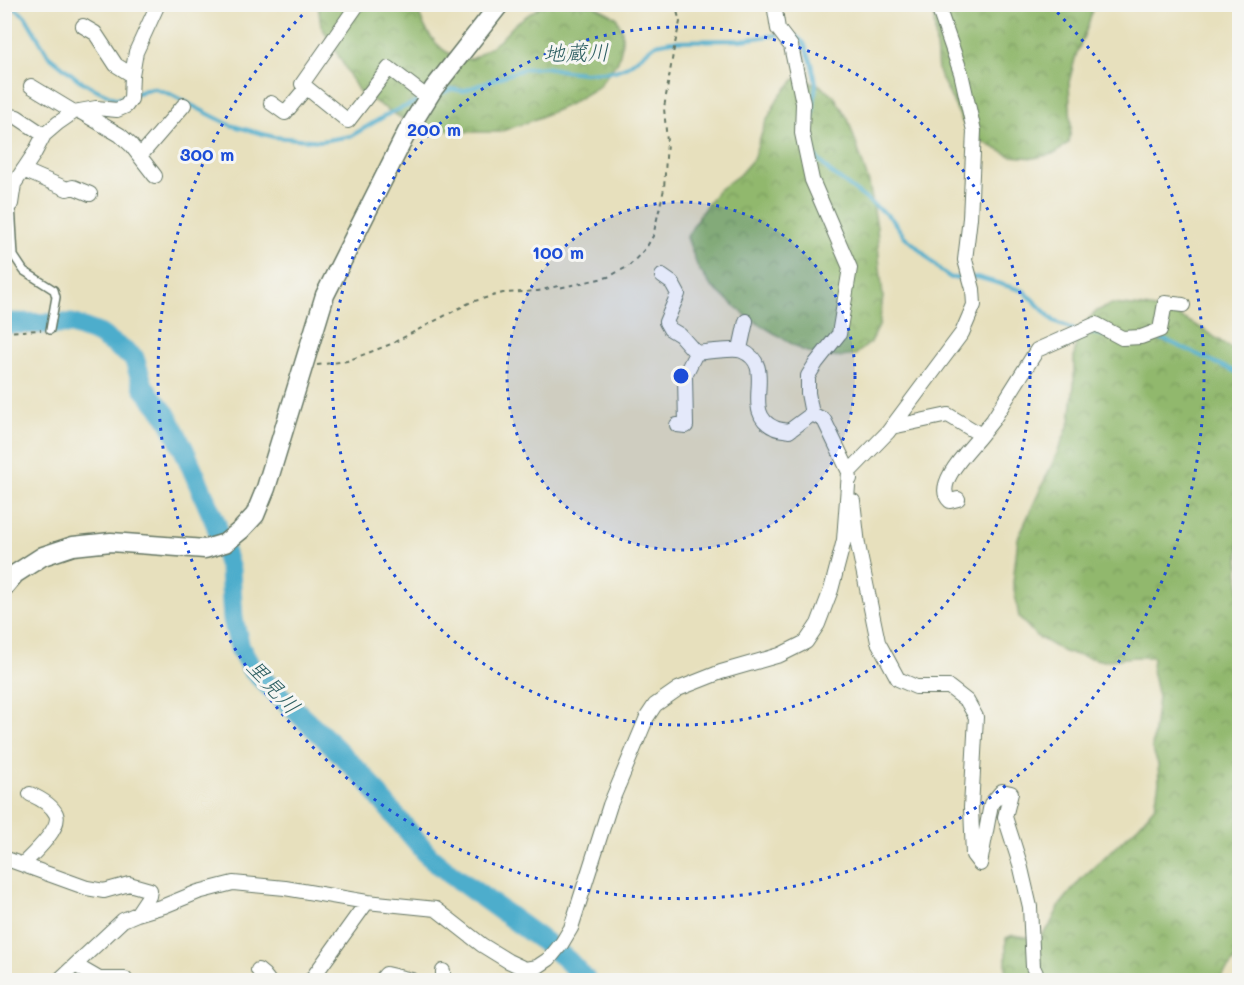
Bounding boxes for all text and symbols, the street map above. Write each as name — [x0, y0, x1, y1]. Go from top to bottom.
water label: 地蔵川 — [543, 37, 609, 67]
text: 200 m — [407, 117, 461, 141]
text: 300 m — [180, 142, 234, 166]
text: 100 m — [532, 240, 584, 264]
centre of rings — [671, 366, 691, 386]
water label: 里見川 — [241, 652, 307, 720]

